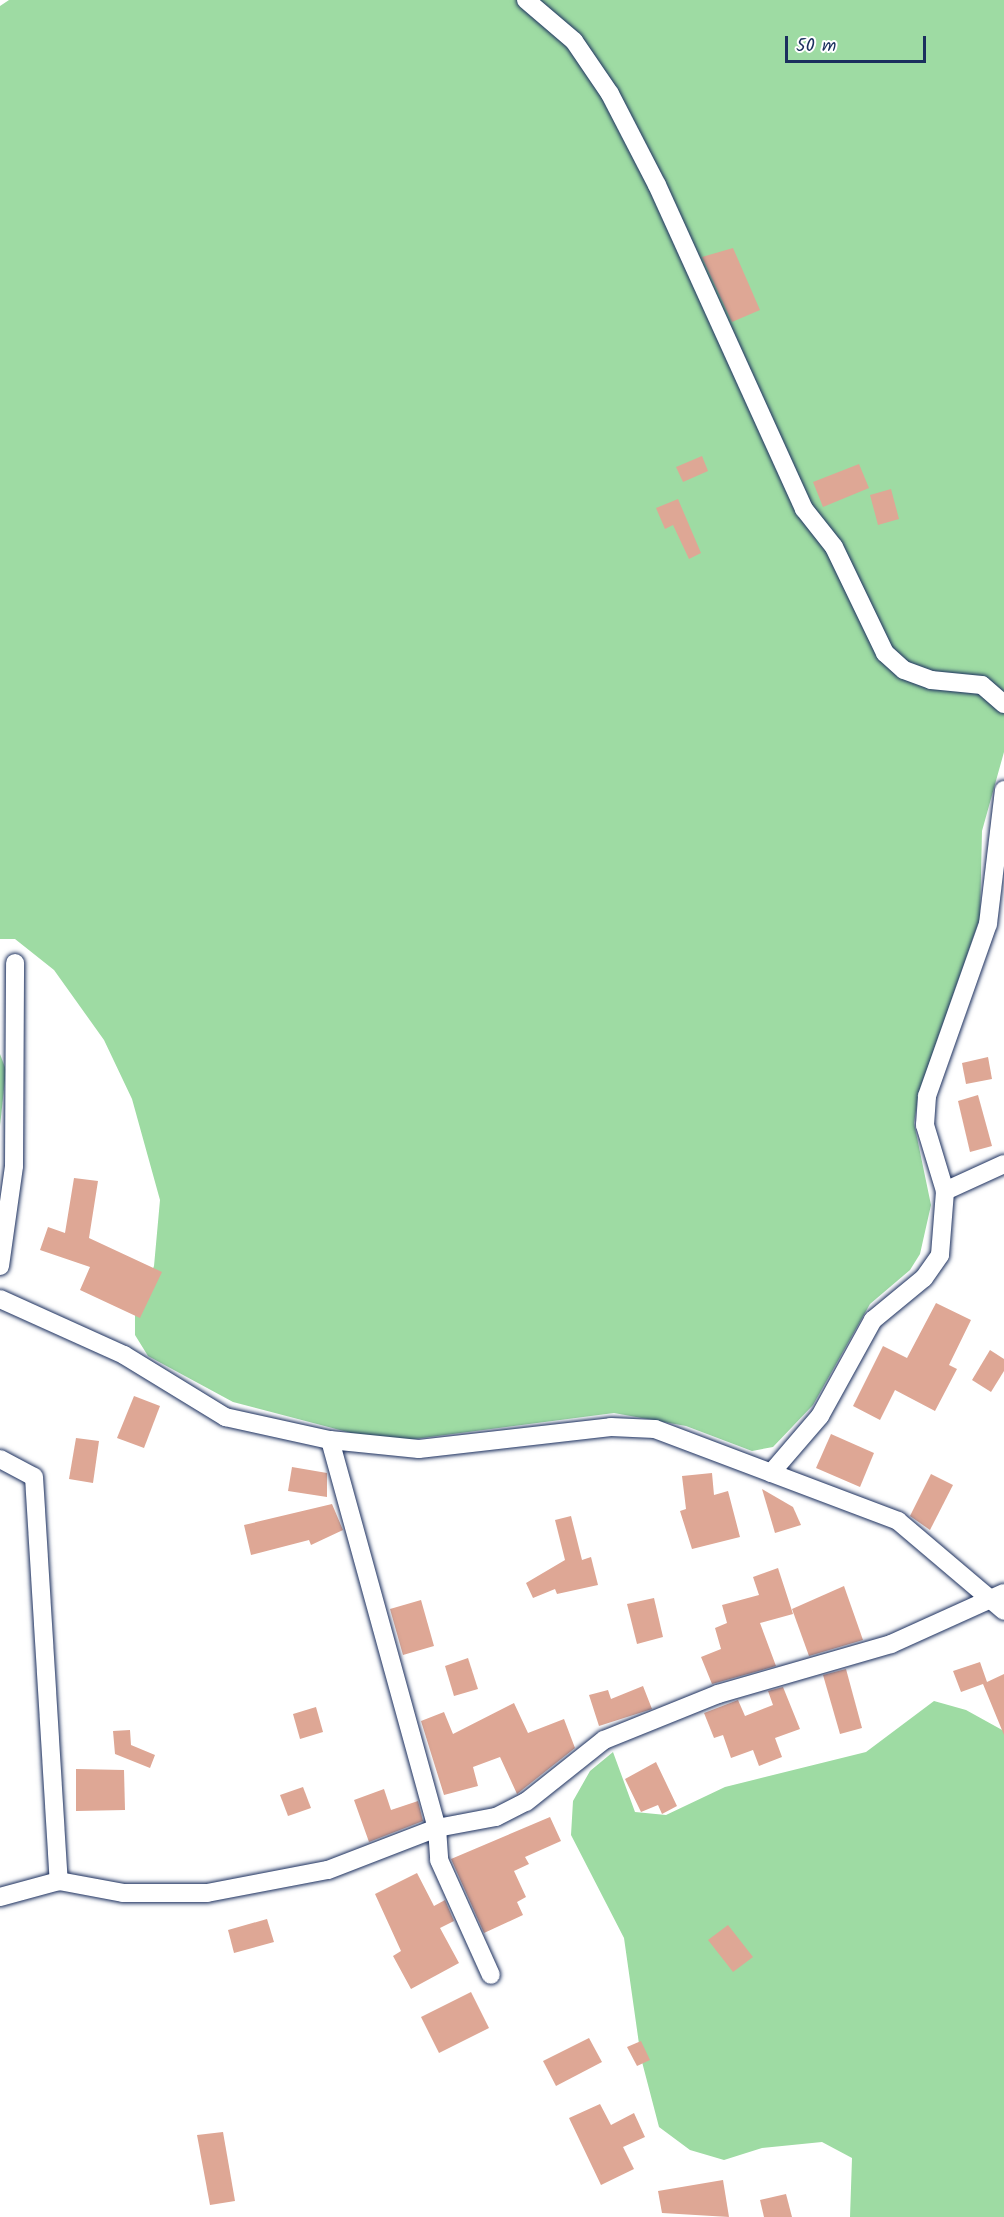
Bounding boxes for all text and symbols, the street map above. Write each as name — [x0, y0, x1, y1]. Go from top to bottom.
scale bar — [788, 24, 929, 62]
text: 50 m — [796, 32, 836, 61]

